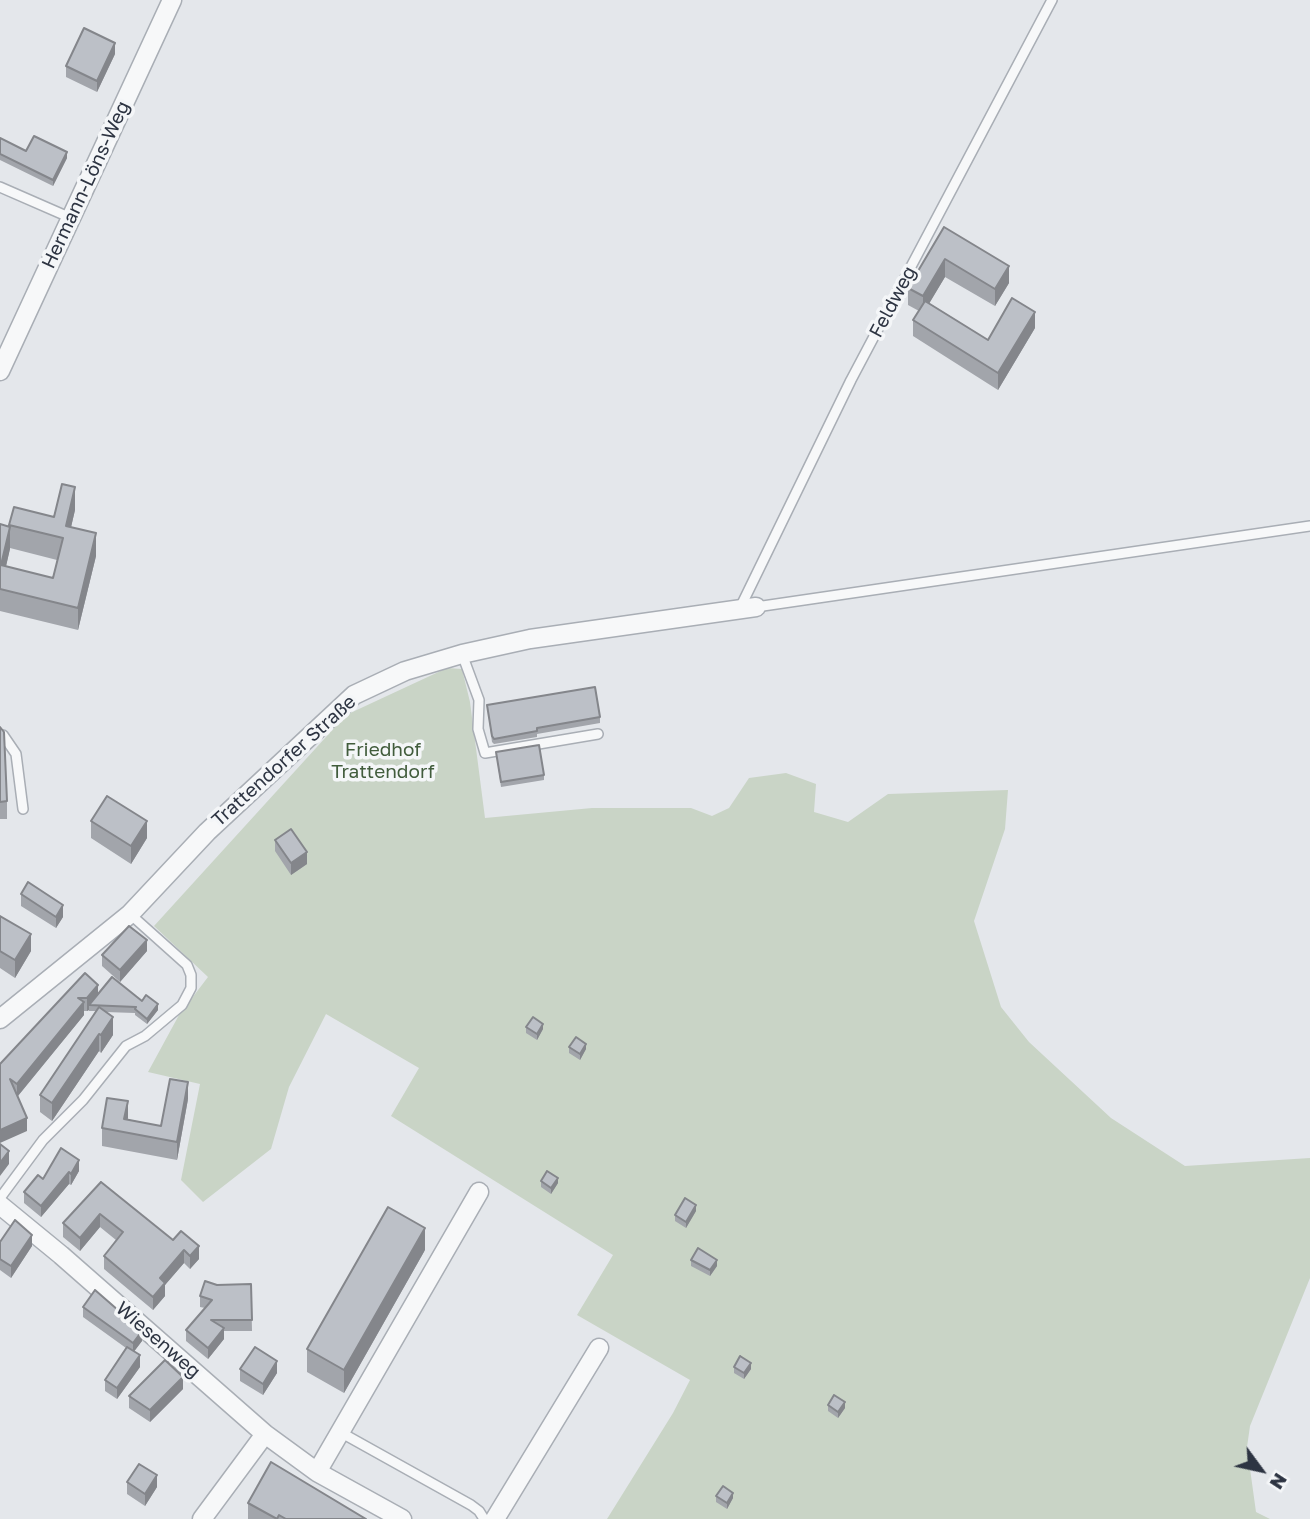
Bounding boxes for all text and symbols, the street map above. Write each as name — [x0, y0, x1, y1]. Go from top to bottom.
street label: Hermann-Löns-Weg — [37, 98, 135, 272]
street label: Feldweg — [865, 262, 921, 342]
street label: Trattendorfer Straße — [207, 690, 361, 832]
park label: Friedhof Trattendorf — [331, 739, 435, 783]
street label: Wiesenweg — [111, 1297, 205, 1383]
north arrow — [1226, 1435, 1296, 1505]
text: N — [1265, 1469, 1293, 1494]

